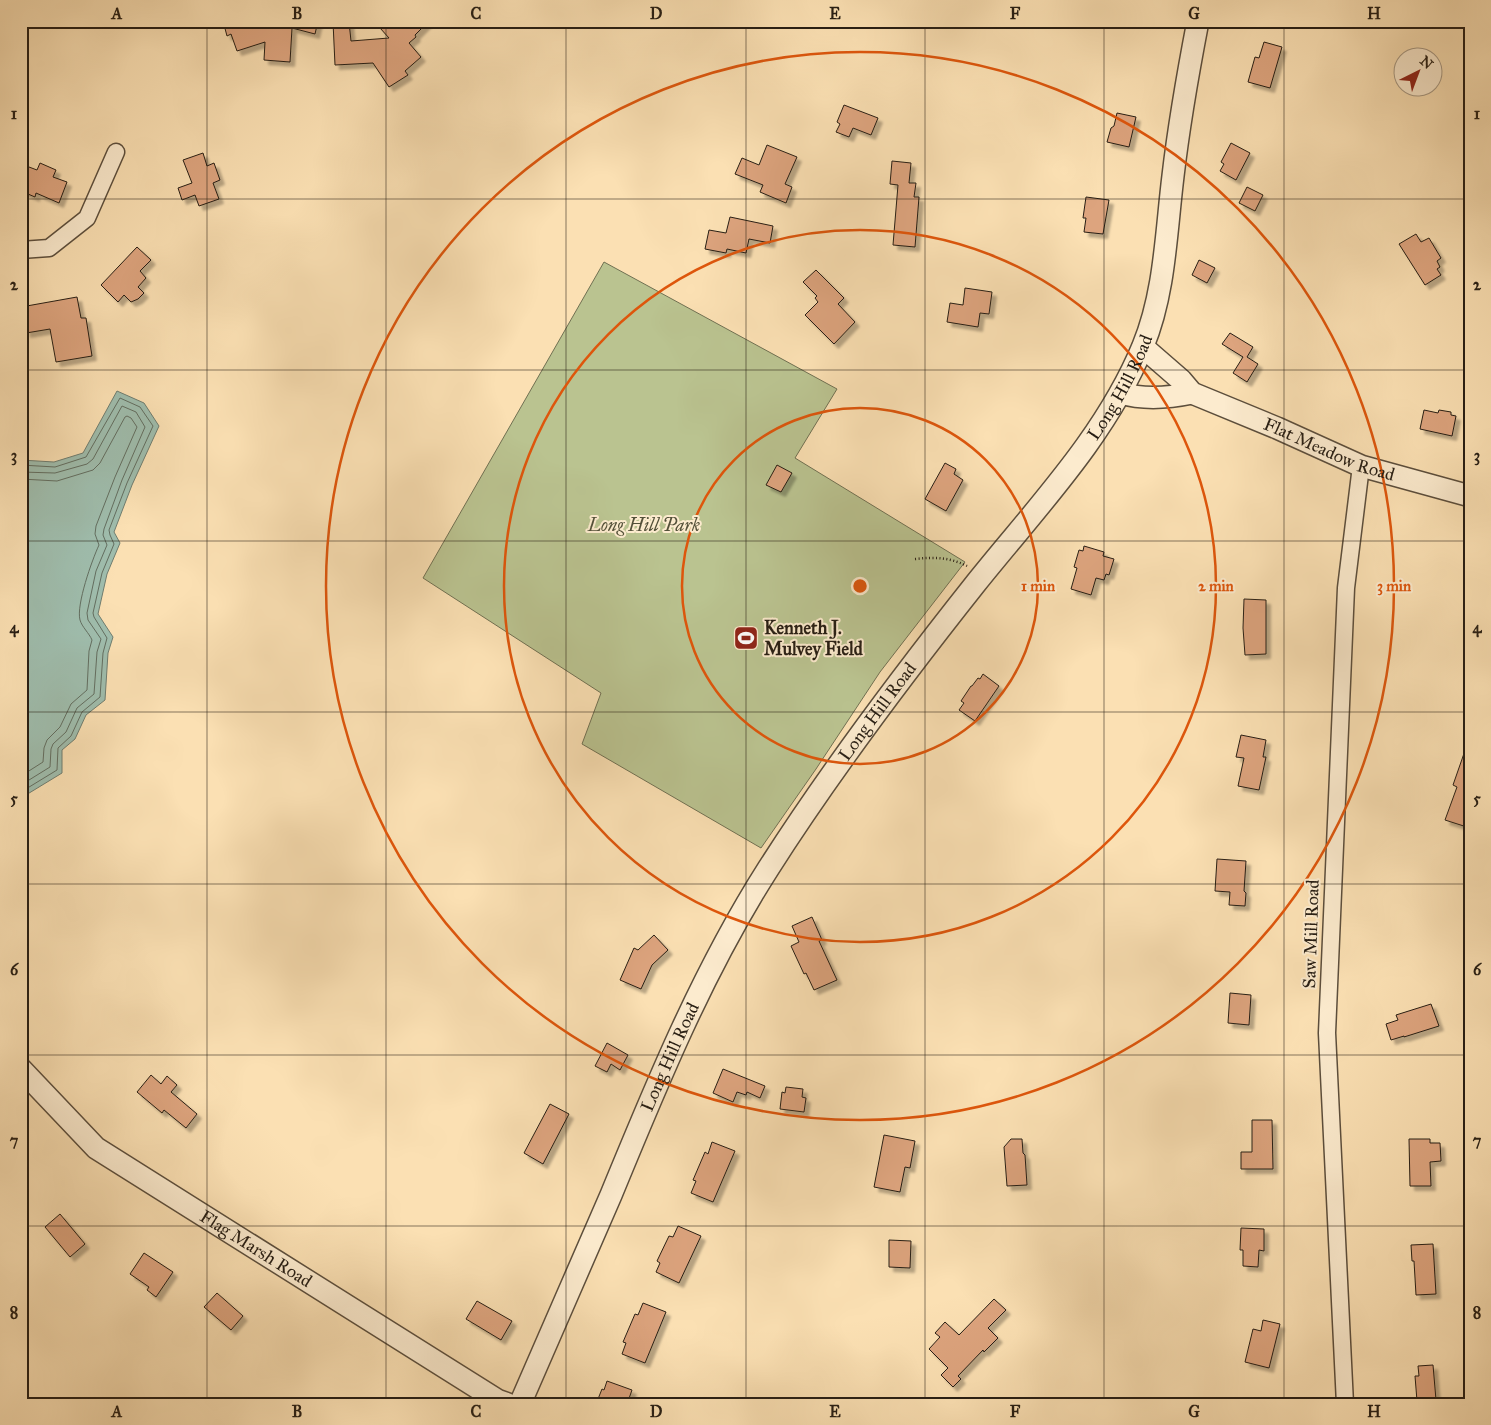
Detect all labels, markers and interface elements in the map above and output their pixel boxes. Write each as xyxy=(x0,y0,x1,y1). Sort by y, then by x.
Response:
text: A xyxy=(111,4,123,23)
text: B xyxy=(292,4,302,23)
text: C xyxy=(471,4,482,23)
text: D xyxy=(650,4,663,23)
text: E xyxy=(829,4,841,23)
text: F xyxy=(1010,4,1021,23)
text: G xyxy=(1188,4,1200,23)
text: H xyxy=(1367,4,1381,23)
north arrow xyxy=(1394,48,1444,98)
text: N xyxy=(1416,52,1437,73)
text: 1 xyxy=(11,104,18,123)
text: 1 xyxy=(1474,104,1481,123)
text: 2 xyxy=(10,275,19,294)
text: 2 xyxy=(1473,275,1482,294)
street label: Long Hill Road xyxy=(1082,331,1157,444)
street label: Flat Meadow Road xyxy=(1260,413,1397,486)
text: 3 xyxy=(11,446,17,466)
text: 3 xyxy=(1474,446,1480,466)
park label: Long Hill Park xyxy=(587,514,700,536)
centre of rings xyxy=(851,577,869,595)
text: 1 min xyxy=(1021,577,1056,595)
text: 2 min xyxy=(1198,577,1235,595)
text: 3 min xyxy=(1377,577,1412,596)
place label: Kenneth J. Mulvey Field xyxy=(764,617,864,661)
text: 4 xyxy=(10,618,20,638)
text: 4 xyxy=(1473,618,1483,638)
sports icon: Kenneth J. Mulvey Field xyxy=(733,625,759,651)
street label: Long Hill Road xyxy=(834,658,921,765)
text: 5 xyxy=(10,789,18,808)
text: 5 xyxy=(1473,789,1481,808)
street label: Saw Mill Road xyxy=(1298,879,1324,989)
text: 6 xyxy=(10,960,19,979)
text: 6 xyxy=(1473,960,1482,979)
street label: Long Hill Road xyxy=(636,999,704,1115)
text: 7 xyxy=(10,1131,19,1150)
text: 7 xyxy=(1473,1131,1482,1150)
street label: Flag Marsh Road xyxy=(196,1205,316,1292)
text: 8 xyxy=(10,1303,18,1322)
text: 8 xyxy=(1473,1303,1481,1322)
text: A xyxy=(111,1402,123,1421)
text: B xyxy=(292,1402,302,1421)
text: C xyxy=(471,1402,482,1421)
text: D xyxy=(650,1402,663,1421)
text: E xyxy=(829,1402,841,1421)
text: F xyxy=(1010,1402,1021,1421)
text: G xyxy=(1188,1402,1200,1421)
text: H xyxy=(1367,1402,1381,1421)

